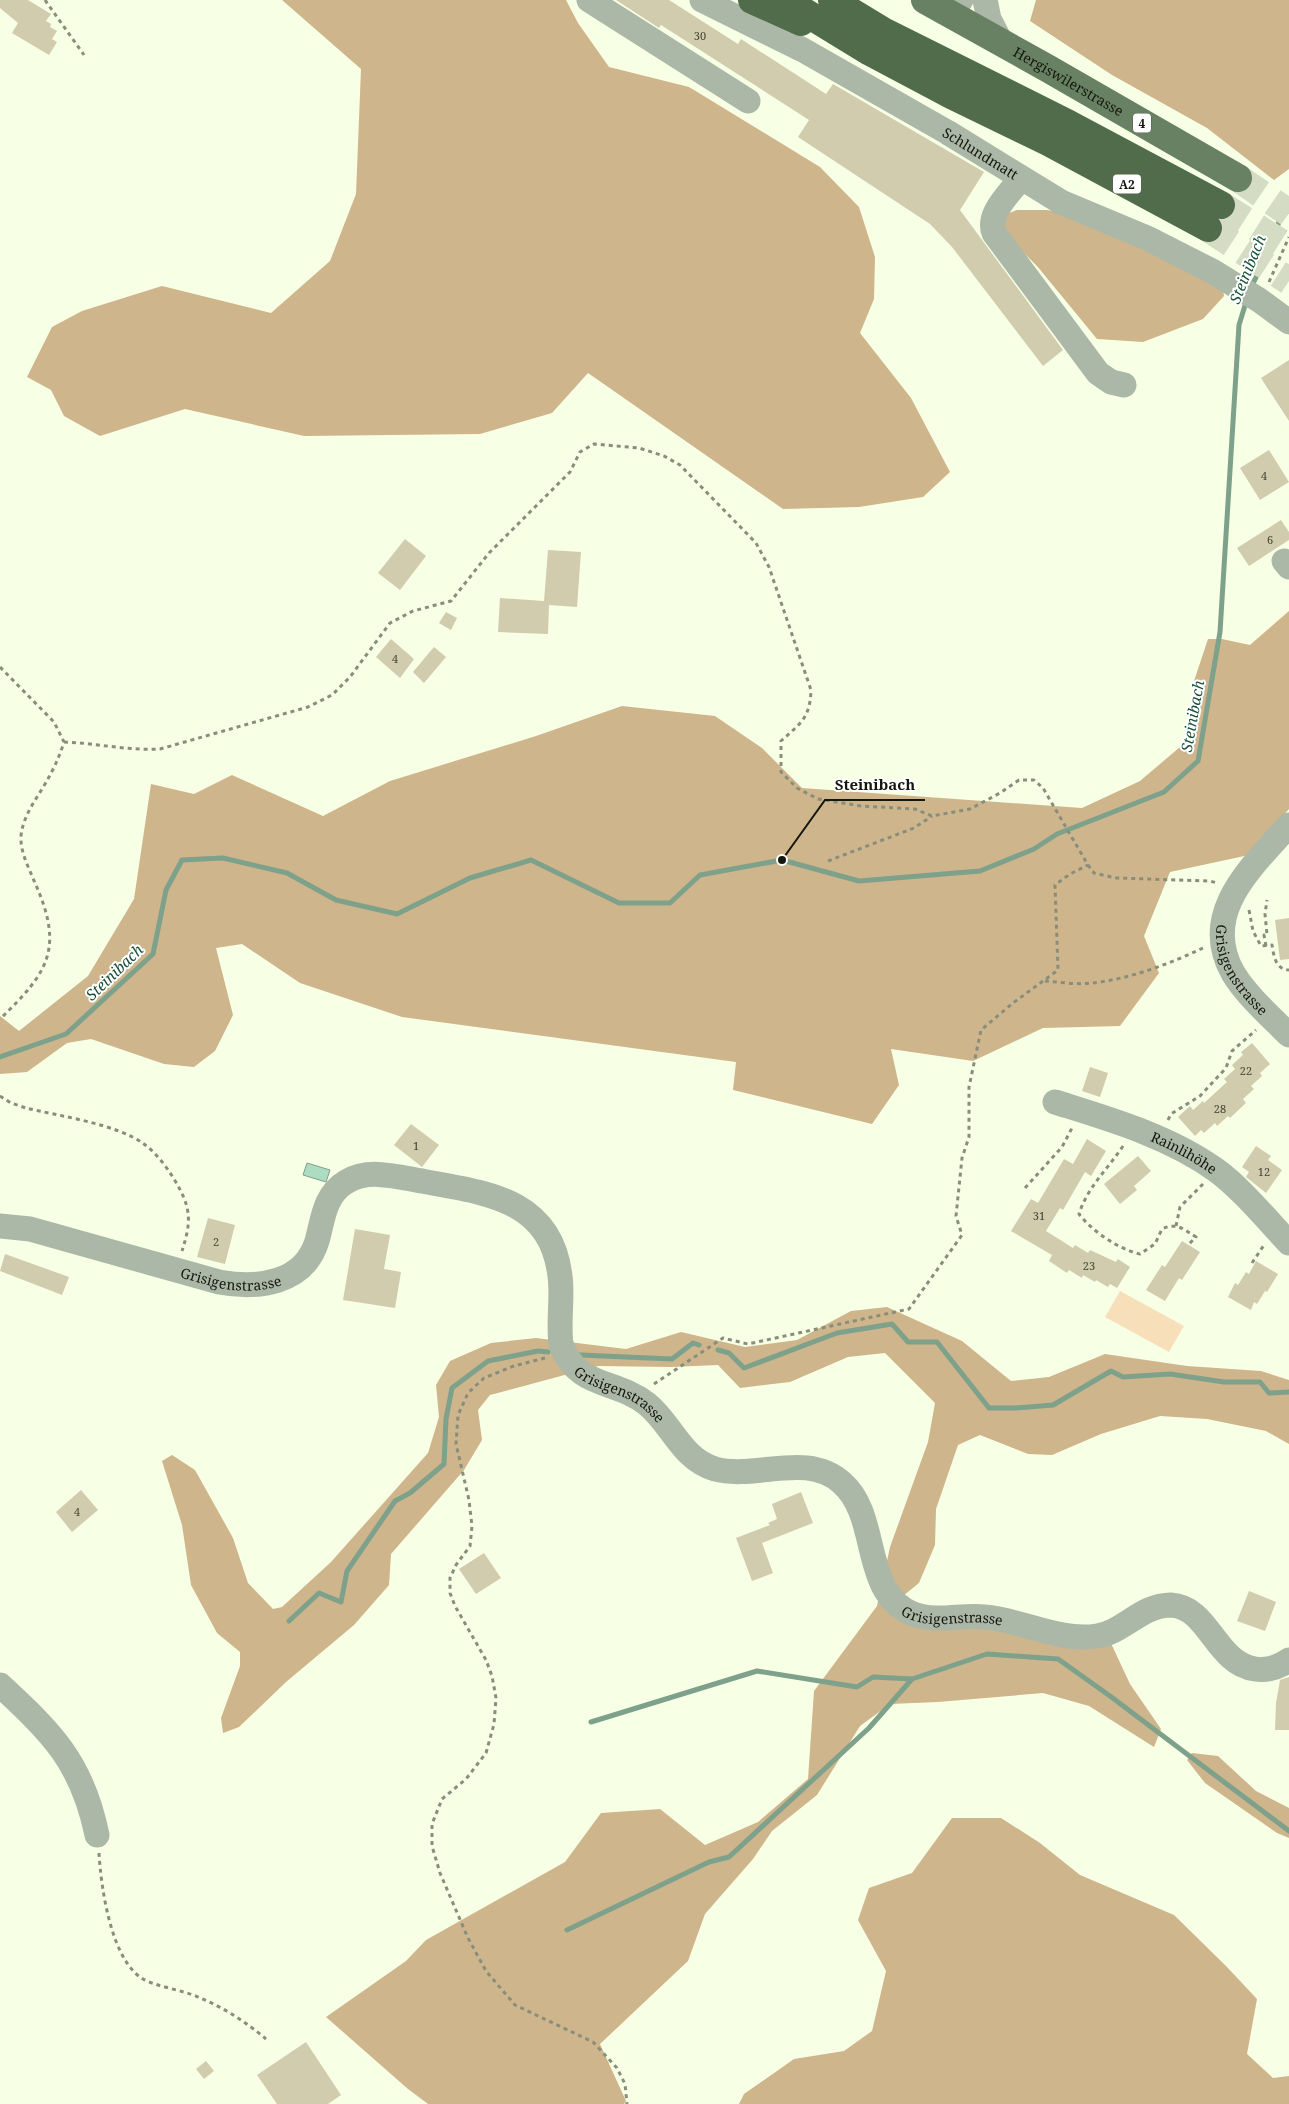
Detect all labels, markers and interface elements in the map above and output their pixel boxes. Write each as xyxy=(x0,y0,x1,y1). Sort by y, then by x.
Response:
house number: 30 xyxy=(694,28,706,43)
street label: Hergiswilerstrasse xyxy=(1010,42,1128,120)
road number: 4 xyxy=(1133,114,1151,132)
street label: Schlundmatt xyxy=(939,122,1022,183)
road number: A2 xyxy=(1113,174,1141,193)
water label: Steinibach xyxy=(1224,232,1270,306)
house number: 4 xyxy=(1261,468,1267,483)
house number: 6 xyxy=(1267,532,1273,547)
house number: 4 xyxy=(392,651,398,666)
water label: Steinibach xyxy=(1176,679,1208,753)
callout: Steinibach xyxy=(825,770,925,800)
text: Steinibach xyxy=(835,774,915,794)
street label: Grisigenstrasse xyxy=(1212,924,1272,1019)
water label: Steinibach xyxy=(81,940,147,1004)
house number: 22 xyxy=(1240,1063,1252,1078)
house number: 28 xyxy=(1214,1101,1226,1116)
street label: Rainlihöhe xyxy=(1148,1126,1221,1178)
house number: 1 xyxy=(413,1138,419,1153)
house number: 12 xyxy=(1258,1164,1270,1179)
house number: 31 xyxy=(1033,1208,1045,1223)
house number: 2 xyxy=(213,1234,219,1249)
house number: 23 xyxy=(1083,1258,1095,1273)
street label: Grisigenstrasse xyxy=(179,1262,284,1294)
street label: Grisigenstrasse xyxy=(571,1361,670,1426)
house number: 4 xyxy=(74,1504,80,1519)
street label: Grisigenstrasse xyxy=(898,1601,1004,1629)

